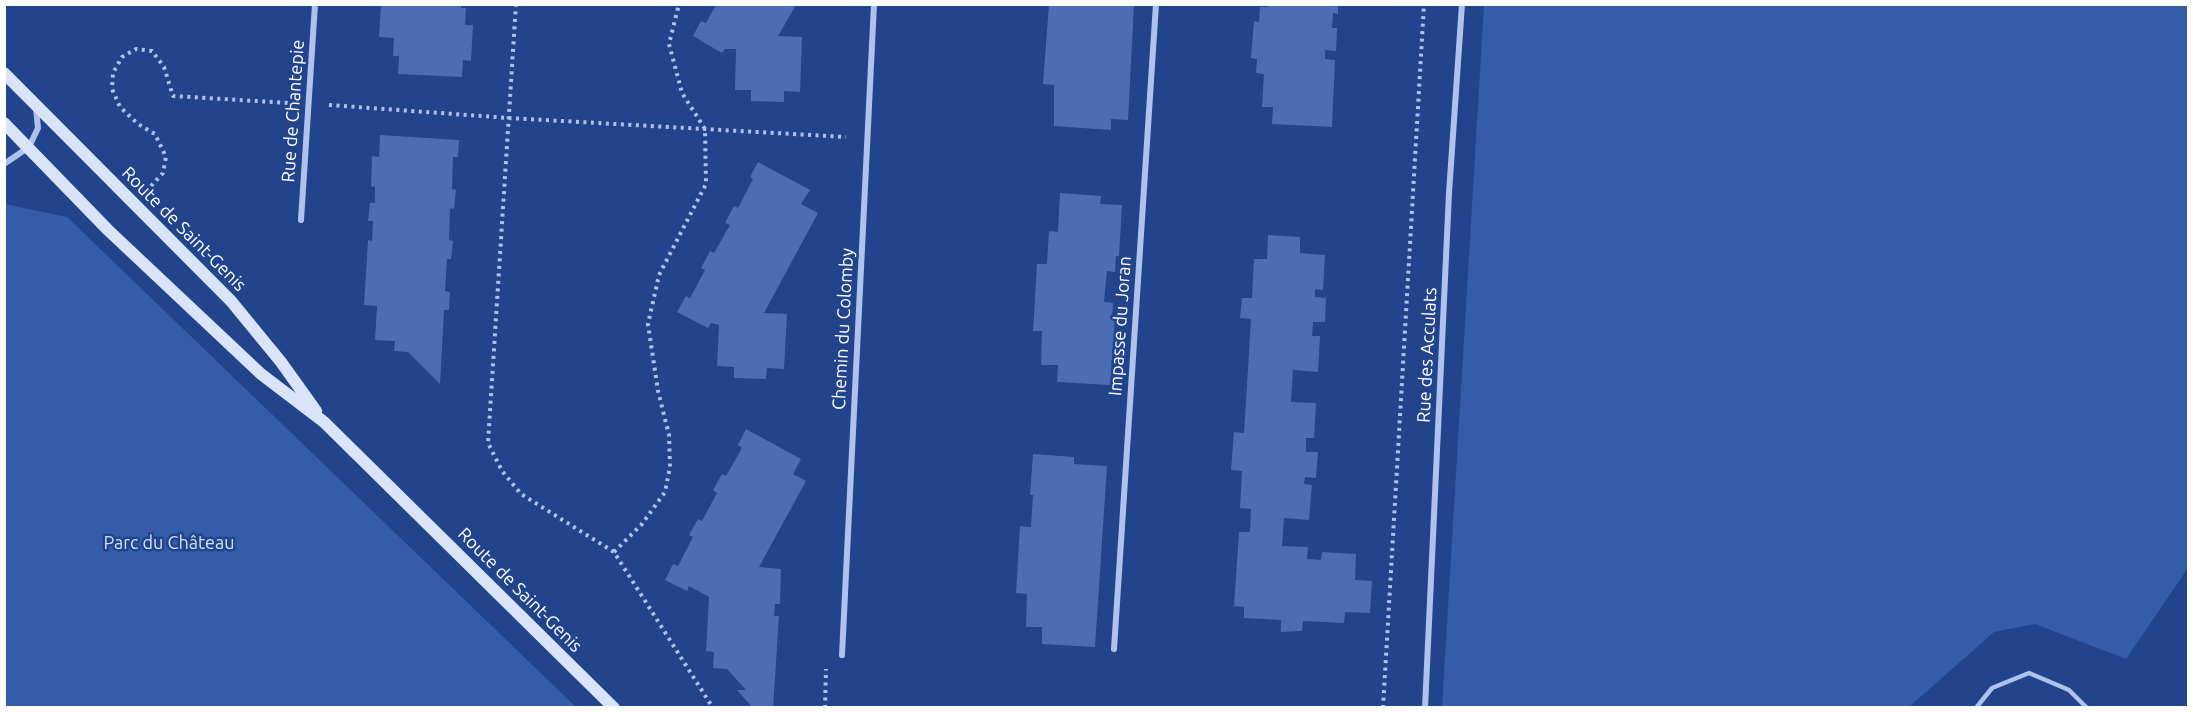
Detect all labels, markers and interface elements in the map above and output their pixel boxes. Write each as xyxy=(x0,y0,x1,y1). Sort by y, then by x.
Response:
street label: Rue de Chantepie xyxy=(277,39,309,183)
street label: Route de Saint-Genis xyxy=(117,162,251,296)
street label: Chemin du Colomby xyxy=(828,248,858,410)
street label: Impasse du Joran xyxy=(1104,255,1136,397)
street label: Rue des Acculats xyxy=(1413,287,1441,423)
street label: Route de Saint-Genis xyxy=(453,523,587,657)
park label: Parc du Château xyxy=(103,532,235,554)

